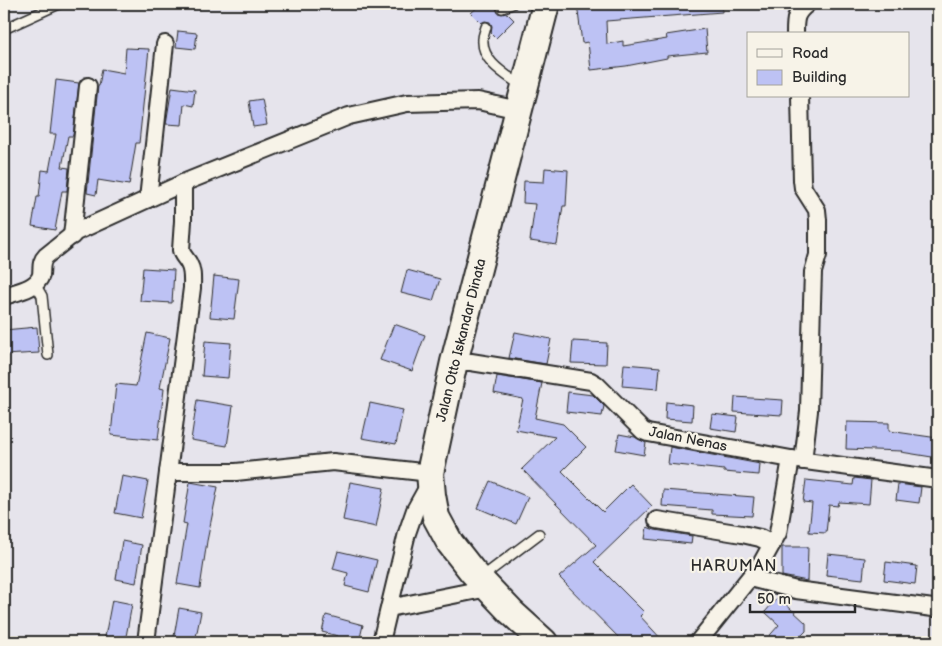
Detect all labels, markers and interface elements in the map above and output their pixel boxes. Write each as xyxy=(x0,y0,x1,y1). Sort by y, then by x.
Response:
legend xyxy=(747,32,910,98)
text: Road xyxy=(792,44,828,63)
text: Building xyxy=(792,68,847,87)
street label: Jalan Otto Iskandar Dinata xyxy=(432,256,490,423)
street label: Jalan Nenas xyxy=(648,423,729,455)
district label: HARUMAN xyxy=(690,557,778,576)
scale bar xyxy=(750,581,854,613)
text: 50 m xyxy=(757,590,791,609)

